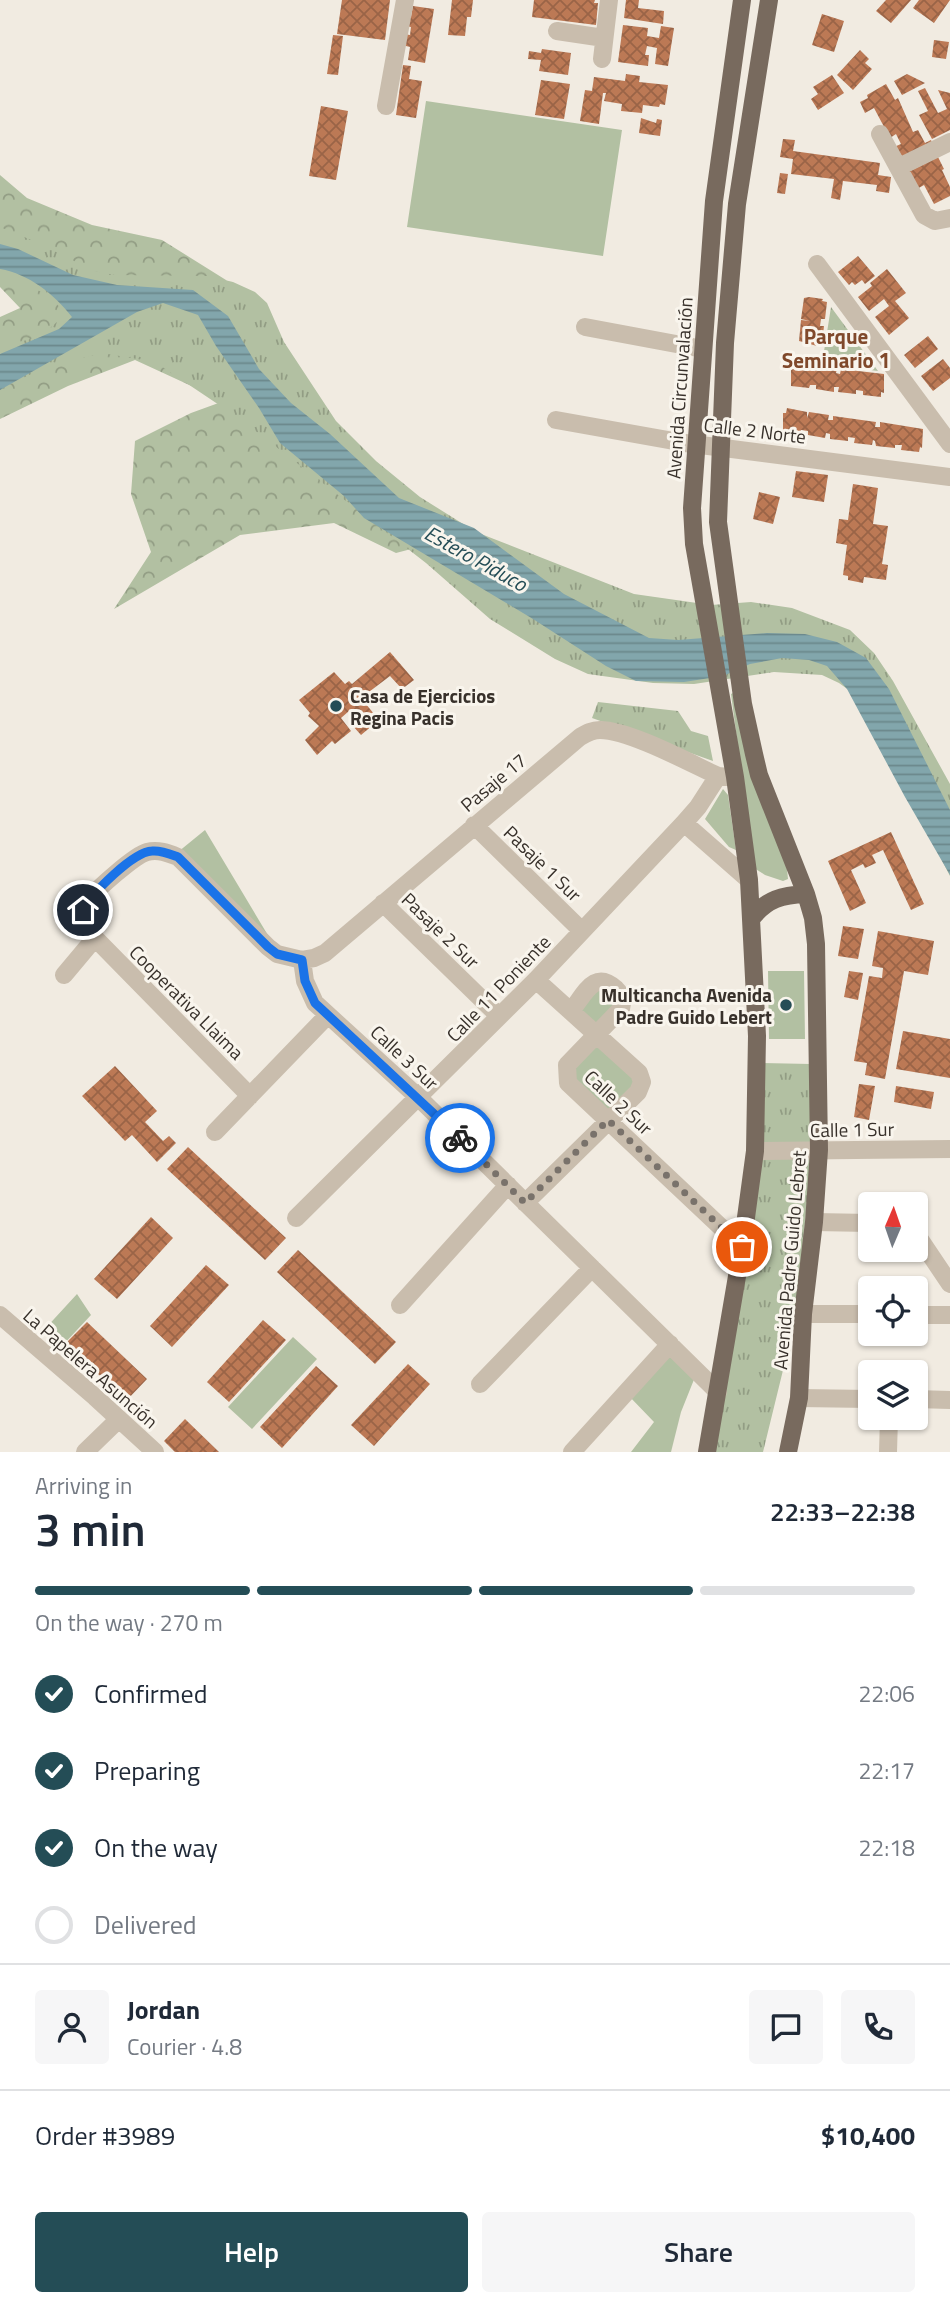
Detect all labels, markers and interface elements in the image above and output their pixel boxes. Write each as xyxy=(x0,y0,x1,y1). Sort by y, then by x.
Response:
street label: Avenida Circunvalación xyxy=(658,296,700,480)
district label: Parque Seminario 1 xyxy=(782,320,890,376)
street label: Calle 2 Norte xyxy=(702,409,808,451)
water label: Estero Piduco xyxy=(419,517,534,600)
place label: Casa de Ejercicios Regina Pacis xyxy=(350,681,495,732)
marker: Casa de Ejercicios Regina Pacis xyxy=(328,698,344,714)
street label: Pasaje 17 xyxy=(454,746,532,818)
street label: Pasaje 1 Sur xyxy=(497,818,589,908)
pin xyxy=(53,880,113,940)
street label: Pasaje 2 Sur xyxy=(395,885,487,975)
icon: home xyxy=(64,891,102,929)
street label: Calle 11 Poniente xyxy=(439,928,557,1048)
street label: Cooperativa Llaima xyxy=(123,938,251,1066)
place label: Multicancha Avenida Padre Guido Lebert xyxy=(601,980,772,1031)
marker: Multicancha Avenida Padre Guido Lebert xyxy=(778,997,794,1013)
street label: Calle 3 Sur xyxy=(364,1018,446,1097)
street label: Calle 2 Sur xyxy=(578,1063,660,1142)
courier xyxy=(425,1103,495,1173)
street label: Calle 1 Sur xyxy=(810,1114,895,1144)
icon: bike xyxy=(441,1119,479,1157)
street label: Avenida Padre Guido Lebret xyxy=(765,1149,813,1371)
north arrow xyxy=(858,1192,928,1262)
map controls xyxy=(858,1192,928,1430)
pin xyxy=(712,1217,772,1277)
icon: bag xyxy=(723,1228,761,1266)
button: locate xyxy=(858,1276,928,1346)
street label: La Papelera Asunción xyxy=(17,1301,165,1435)
button: layers xyxy=(858,1360,928,1430)
text: Arriving in xyxy=(35,1468,132,1503)
text: 22:33–22:38 xyxy=(770,1492,915,1531)
text: 3 min xyxy=(35,1494,146,1564)
text: On the way · 270 m xyxy=(35,1605,223,1640)
text: Confirmed xyxy=(94,1674,208,1713)
icon: check xyxy=(35,1675,73,1713)
text: 22:06 xyxy=(858,1676,915,1711)
text: Preparing xyxy=(94,1751,200,1790)
icon: check xyxy=(35,1752,73,1790)
text: 22:17 xyxy=(858,1753,915,1788)
text: On the way xyxy=(94,1828,218,1867)
icon: check xyxy=(35,1829,73,1867)
text: 22:18 xyxy=(858,1830,915,1865)
text: Delivered xyxy=(94,1905,197,1944)
button: person xyxy=(35,1990,109,2064)
text: Jordan xyxy=(127,1990,200,2029)
button: chat xyxy=(749,1990,823,2064)
button: phone xyxy=(841,1990,915,2064)
text: Courier · 4.8 xyxy=(127,2029,242,2064)
text: Order #3989 xyxy=(35,2116,175,2155)
text: $10,400 xyxy=(821,2116,915,2155)
button: Help xyxy=(35,2212,468,2292)
button: Share xyxy=(482,2212,915,2292)

